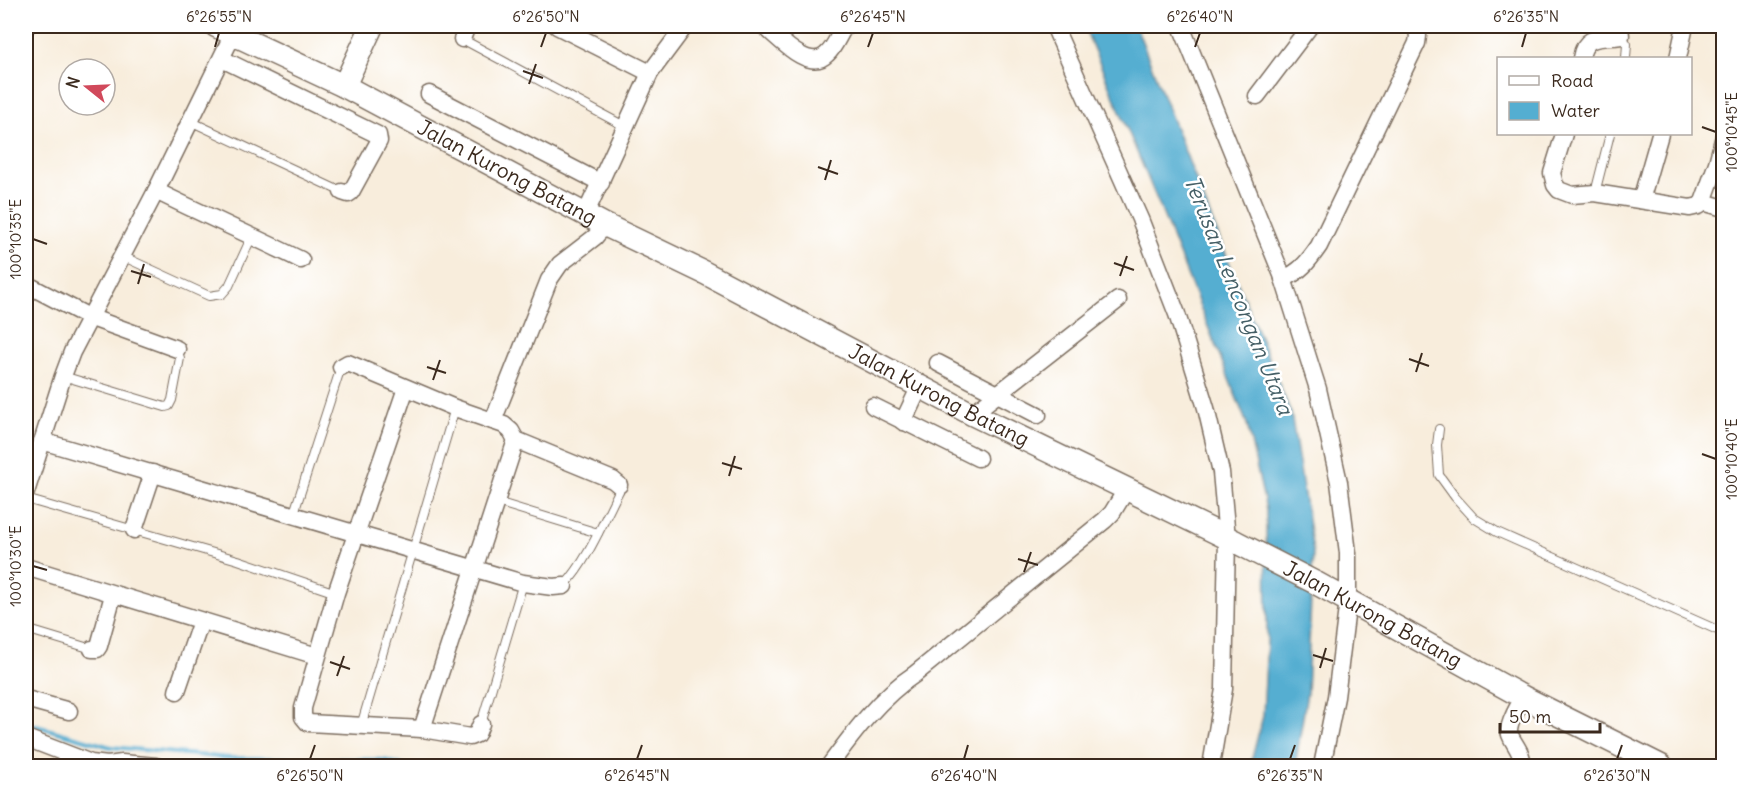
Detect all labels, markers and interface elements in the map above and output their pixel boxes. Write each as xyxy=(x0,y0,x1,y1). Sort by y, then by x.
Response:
text: 6°26'55"N xyxy=(186,7,252,26)
text: 6°26'50"N xyxy=(512,7,580,26)
text: 6°26'45"N xyxy=(840,7,906,26)
text: 6°26'40"N xyxy=(1166,7,1234,26)
text: 6°26'35"N xyxy=(1493,7,1559,26)
north arrow xyxy=(57,57,117,117)
legend xyxy=(1497,57,1692,135)
text: Road xyxy=(1551,69,1594,92)
text: N xyxy=(62,74,84,91)
text: 100°10'45"E xyxy=(1722,92,1741,172)
text: Water xyxy=(1551,99,1601,122)
street label: Jalan Kurong Batang xyxy=(413,114,602,231)
water label: Terusan Lencongan Utara xyxy=(1178,171,1300,420)
text: 100°10'35"E xyxy=(6,199,25,279)
street label: Jalan Kurong Batang xyxy=(844,337,1034,453)
text: 100°10'40"E xyxy=(1722,418,1741,500)
text: 100°10'30"E xyxy=(6,525,25,607)
street label: Jalan Kurong Batang xyxy=(1279,555,1467,674)
scale bar xyxy=(1500,696,1600,734)
text: 50 m xyxy=(1509,705,1551,728)
text: 6°26'50"N xyxy=(276,766,344,785)
text: 6°26'45"N xyxy=(604,766,670,785)
text: 6°26'40"N xyxy=(930,766,998,785)
text: 6°26'35"N xyxy=(1257,766,1323,785)
text: 6°26'30"N xyxy=(1583,766,1651,785)

